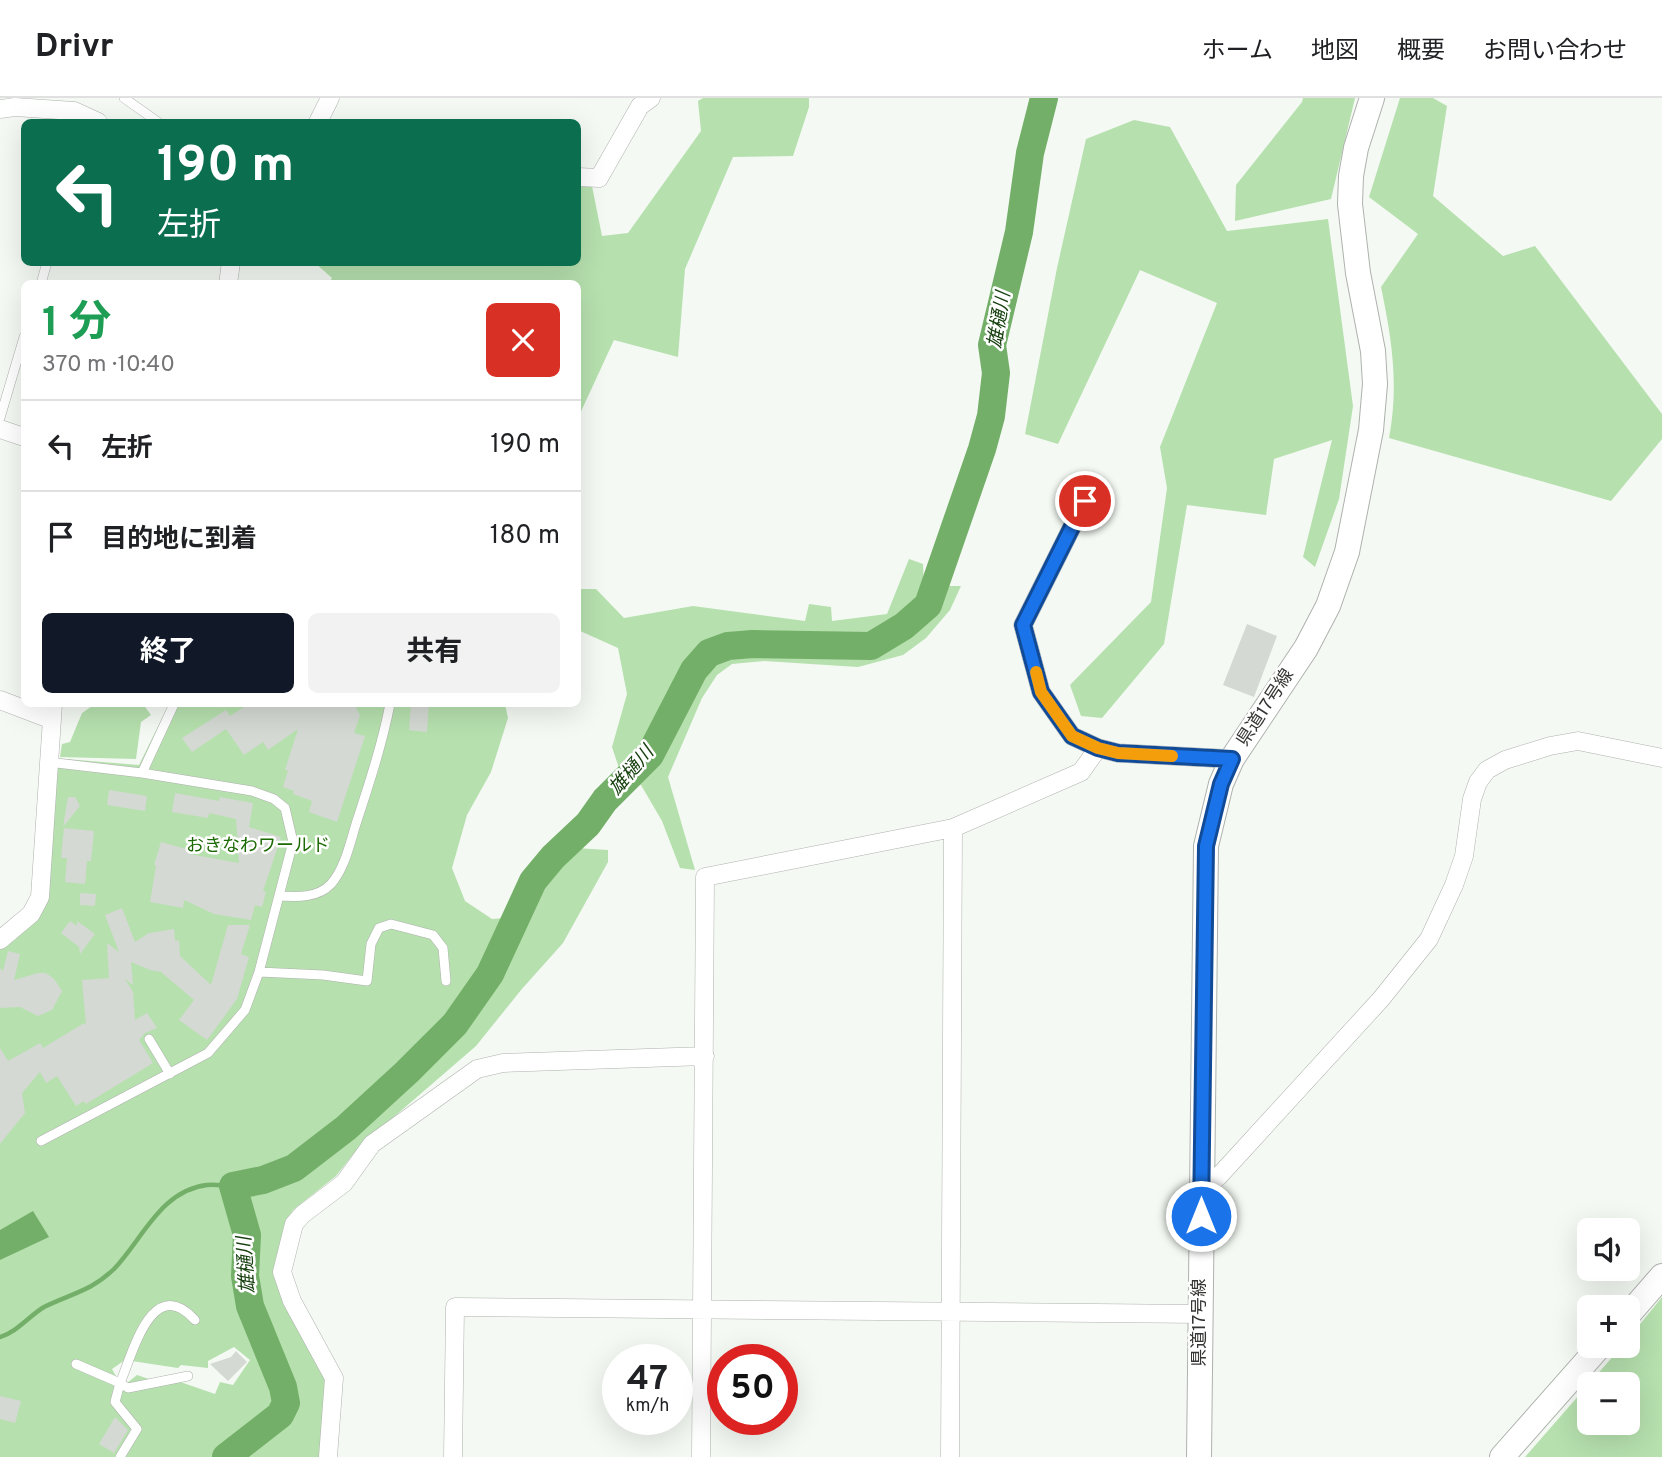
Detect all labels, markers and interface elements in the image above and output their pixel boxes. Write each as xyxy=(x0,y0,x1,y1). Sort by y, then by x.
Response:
text: Drivr xyxy=(35,27,114,69)
text: ホーム xyxy=(1202,37,1273,67)
text: 地図 xyxy=(1311,37,1359,67)
text: 概要 xyxy=(1397,37,1445,67)
text: お問い合わせ xyxy=(1483,37,1627,67)
text: 190 m xyxy=(157,137,294,199)
icon: left xyxy=(42,147,133,238)
text: 左折 xyxy=(157,207,221,247)
water label: 雄樋川 xyxy=(984,288,1017,350)
text: 1 分 xyxy=(42,298,111,351)
button: close xyxy=(486,303,560,377)
text: 370 m · 10:40 xyxy=(42,351,175,380)
icon: left xyxy=(42,427,80,465)
text: 190 m xyxy=(490,429,560,462)
text: 左折 xyxy=(101,433,153,466)
pin xyxy=(1055,471,1115,531)
icon: arrive xyxy=(1066,482,1104,520)
icon: arrive xyxy=(42,518,80,556)
text: 180 m xyxy=(490,520,560,553)
text: 目的地に到着 xyxy=(101,524,257,557)
button: 終了 xyxy=(42,613,294,693)
button: 共有 xyxy=(308,613,560,693)
street label: 県道17号線 xyxy=(1232,665,1300,751)
water label: 雄樋川 xyxy=(604,740,661,801)
park label: おきなわワールド xyxy=(186,835,330,858)
position arrow xyxy=(1164,1179,1238,1253)
map controls xyxy=(1577,1218,1640,1435)
button: sound xyxy=(1577,1218,1640,1281)
water label: 雄樋川 xyxy=(233,1234,261,1294)
street label: 県道17号線 xyxy=(1189,1279,1212,1367)
button: + xyxy=(1577,1295,1640,1358)
speed limit sign: 50 xyxy=(707,1344,798,1435)
text: 47 xyxy=(627,1358,668,1402)
button: − xyxy=(1577,1372,1640,1435)
text: km/h xyxy=(626,1395,669,1418)

